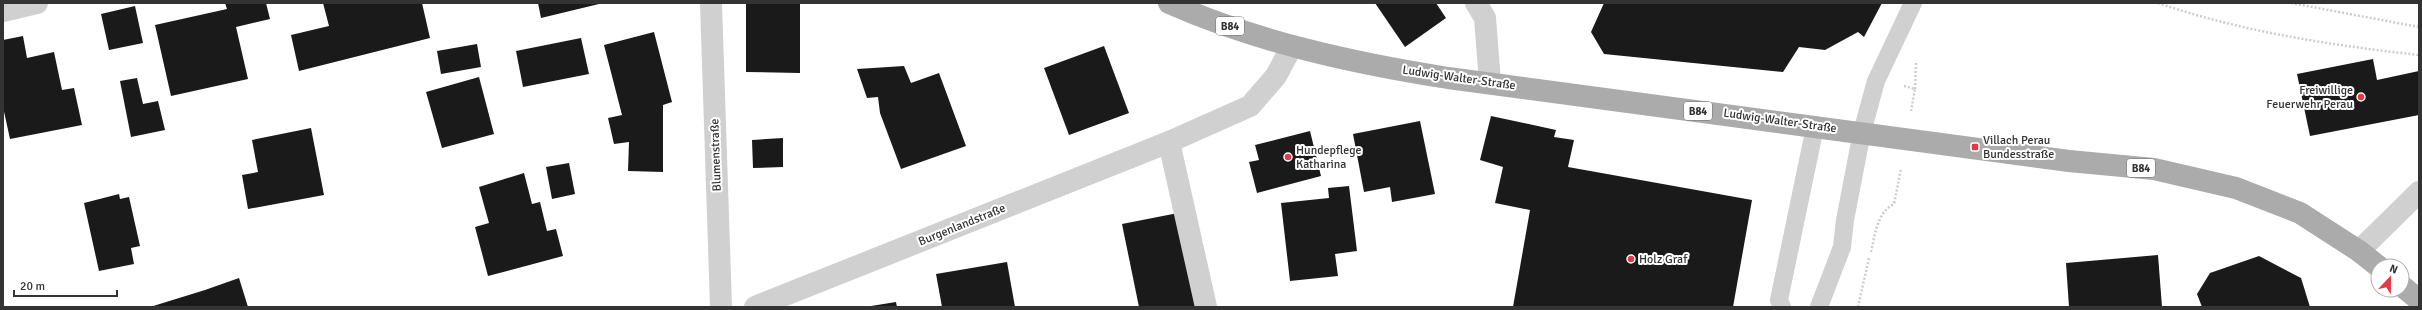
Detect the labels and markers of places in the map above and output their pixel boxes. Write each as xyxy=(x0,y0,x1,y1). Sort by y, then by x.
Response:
place label: Freiwillige Feuerwehr Perau xyxy=(2266,83,2353,112)
marker: Freiwillige Feuerwehr Perau xyxy=(2356,92,2366,102)
place label: Villach Perau Bundesstraße xyxy=(1983,133,2054,162)
marker: Villach Perau Bundesstraße xyxy=(1970,142,1980,152)
place label: Hundepflege Katharina xyxy=(1296,143,1362,172)
marker: Hundepflege Katharina xyxy=(1283,152,1293,162)
place label: Holz Graf xyxy=(1639,252,1688,267)
marker: Holz Graf xyxy=(1626,254,1636,264)

